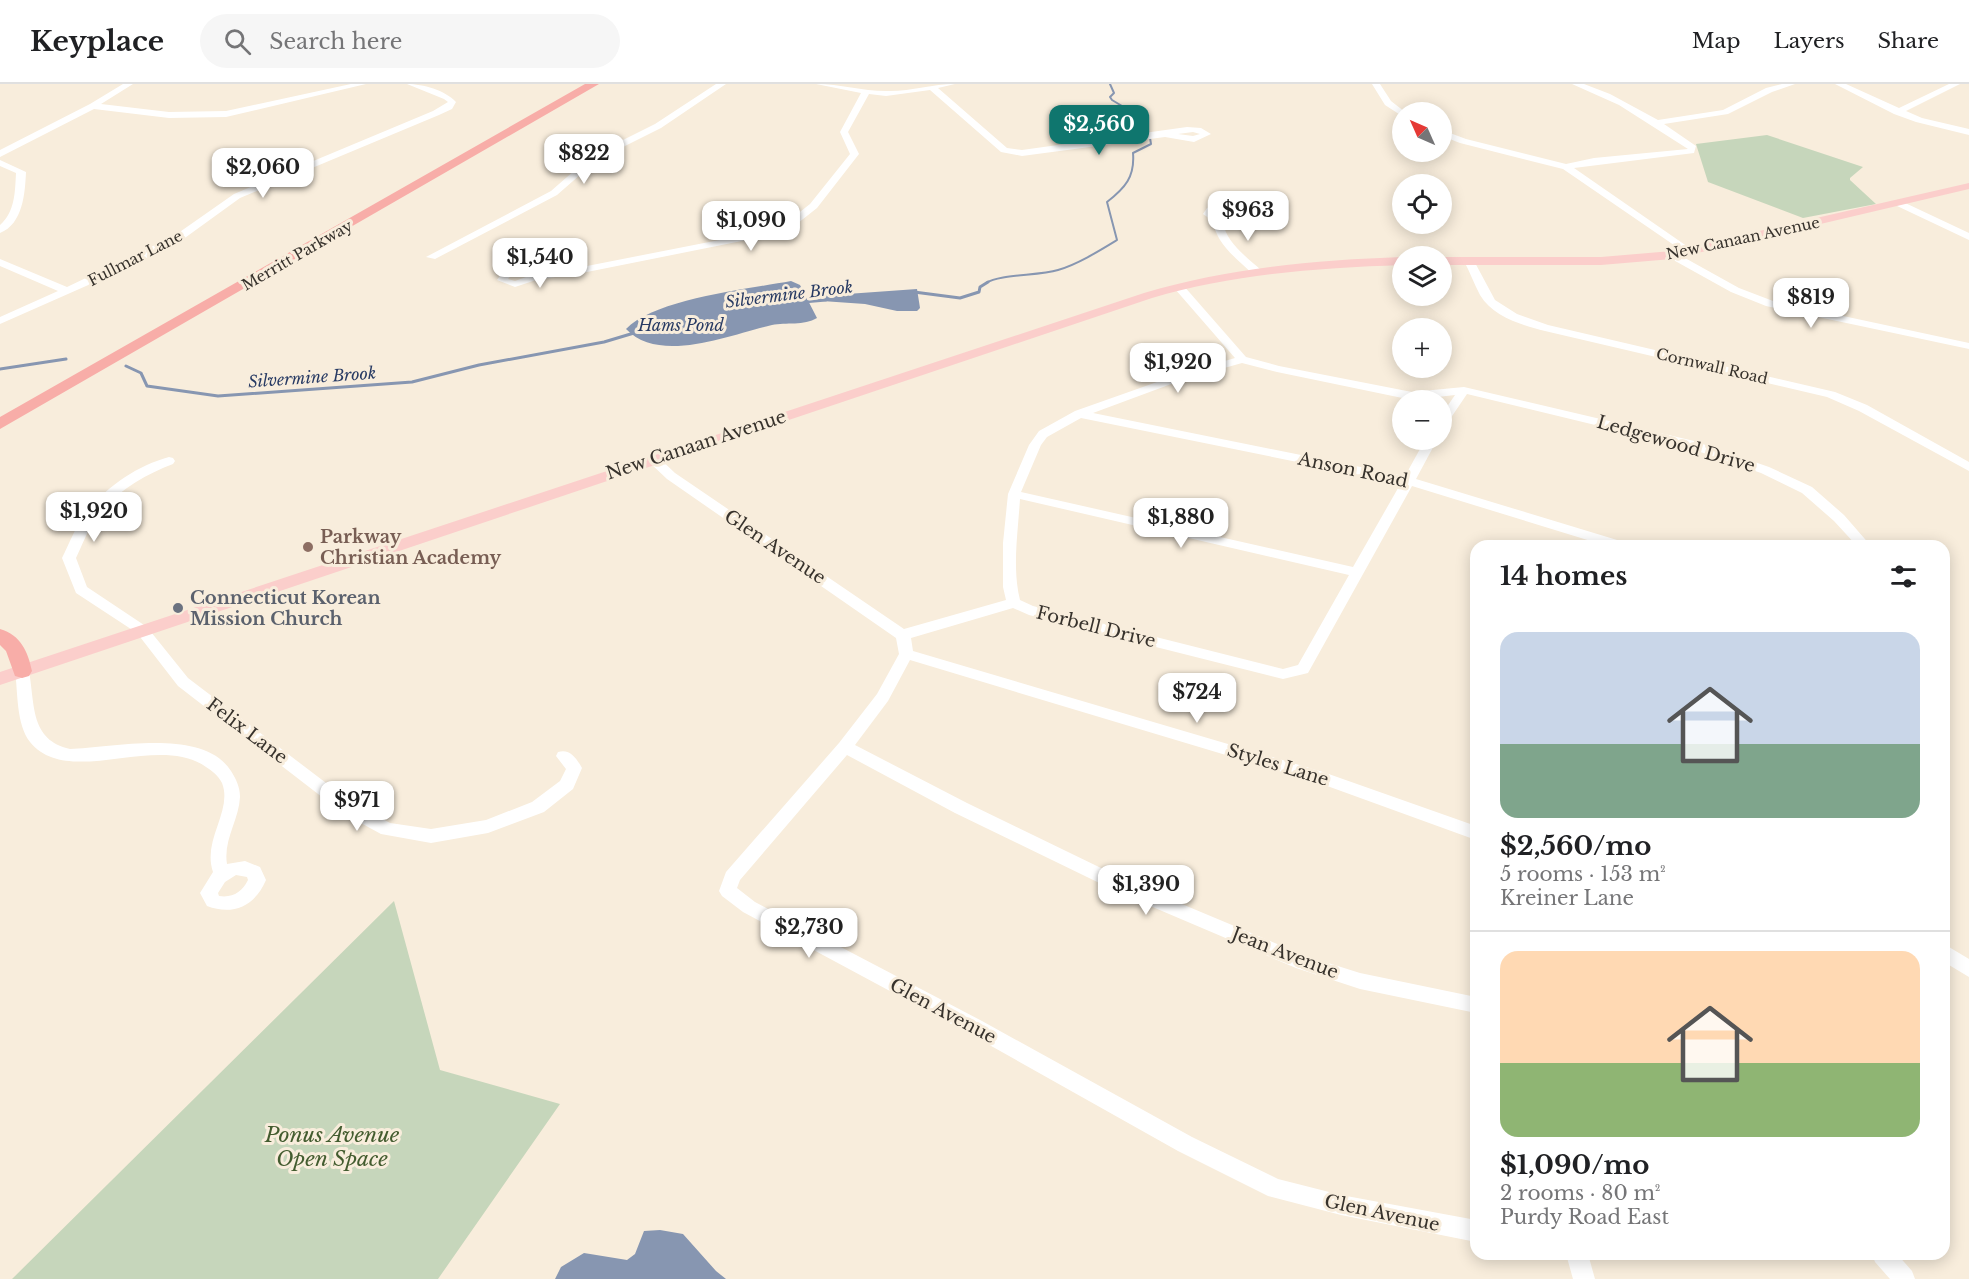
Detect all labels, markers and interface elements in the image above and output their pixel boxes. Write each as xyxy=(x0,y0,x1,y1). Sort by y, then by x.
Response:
search box xyxy=(200,14,620,68)
text: Keyplace xyxy=(30,24,164,59)
icon: search xyxy=(221,25,254,58)
text: Search here xyxy=(269,28,402,55)
text: Map xyxy=(1692,28,1741,54)
text: Layers xyxy=(1774,28,1845,54)
text: Share xyxy=(1878,28,1939,54)
north arrow xyxy=(1392,102,1452,162)
map controls xyxy=(1392,102,1452,450)
pin: $2,560 xyxy=(1050,105,1148,156)
text: $2,560 xyxy=(1063,112,1135,136)
pin: $822 xyxy=(548,134,620,185)
text: $822 xyxy=(558,141,610,165)
pin: $2,060 xyxy=(214,148,312,199)
text: $2,060 xyxy=(226,155,300,179)
button: locate xyxy=(1392,174,1452,234)
pin: $963 xyxy=(1212,191,1284,242)
text: $963 xyxy=(1222,198,1274,222)
pin: $1,090 xyxy=(702,201,800,252)
text: $1,090 xyxy=(716,208,786,232)
street label: New Canaan Avenue xyxy=(1664,212,1822,264)
street label: Merritt Parkway xyxy=(238,215,356,294)
street label: Fullmar Lane xyxy=(85,226,185,290)
pin: $1,540 xyxy=(491,238,589,289)
text: $1,540 xyxy=(506,245,574,269)
button: layers xyxy=(1392,246,1452,306)
water label: Silvermine Brook xyxy=(724,276,854,312)
pin: $819 xyxy=(1775,278,1847,329)
text: $819 xyxy=(1787,285,1835,309)
water label: Hams Pond xyxy=(637,315,724,335)
button: + xyxy=(1392,318,1452,378)
pin: $1,920 xyxy=(1129,343,1227,394)
street label: Cornwall Road xyxy=(1654,344,1770,388)
text: $1,920 xyxy=(1144,350,1212,374)
water label: Silvermine Brook xyxy=(247,363,377,391)
button: − xyxy=(1392,390,1452,450)
street label: New Canaan Avenue xyxy=(603,406,789,484)
street label: Ledgewood Drive xyxy=(1594,411,1758,477)
street label: Anson Road xyxy=(1295,447,1410,492)
pin: $1,920 xyxy=(45,492,143,543)
pin: $1,880 xyxy=(1132,498,1230,549)
text: $1,920 xyxy=(60,499,128,523)
street label: Glen Avenue xyxy=(720,505,830,589)
text: $1,880 xyxy=(1147,505,1215,529)
place label: Parkway Christian Academy xyxy=(320,526,502,569)
marker: Parkway Christian Academy xyxy=(301,540,315,554)
text: 14 homes xyxy=(1500,560,1627,592)
icon: filters xyxy=(1887,560,1920,593)
place label: Connecticut Korean Mission Church xyxy=(190,587,380,630)
marker: Connecticut Korean Mission Church xyxy=(171,601,185,615)
street label: Forbell Drive xyxy=(1034,602,1158,652)
icon: home xyxy=(1656,671,1764,779)
pin: $724 xyxy=(1161,673,1233,724)
text: $724 xyxy=(1172,680,1222,704)
street label: Felix Lane xyxy=(202,694,292,768)
street label: Styles Lane xyxy=(1225,739,1331,791)
pin: $971 xyxy=(321,781,393,832)
text: $971 xyxy=(334,788,380,812)
text: $2,560/mo xyxy=(1500,830,1651,862)
text: 5 rooms · 153 m² xyxy=(1500,862,1666,886)
pin: $1,390 xyxy=(1097,865,1195,916)
text: $1,390 xyxy=(1112,872,1180,896)
text: Kreiner Lane xyxy=(1500,886,1634,910)
pin: $2,730 xyxy=(760,908,858,959)
text: $2,730 xyxy=(774,915,844,939)
street label: Jean Avenue xyxy=(1227,922,1341,983)
street label: Glen Avenue xyxy=(886,974,1000,1048)
icon: home xyxy=(1656,990,1764,1098)
park label: Ponus Avenue Open Space xyxy=(264,1122,400,1172)
text: $1,090/mo xyxy=(1500,1149,1649,1181)
text: 2 rooms · 80 m² xyxy=(1500,1181,1661,1205)
street label: Glen Avenue xyxy=(1322,1190,1442,1236)
text: Purdy Road East xyxy=(1500,1205,1669,1229)

